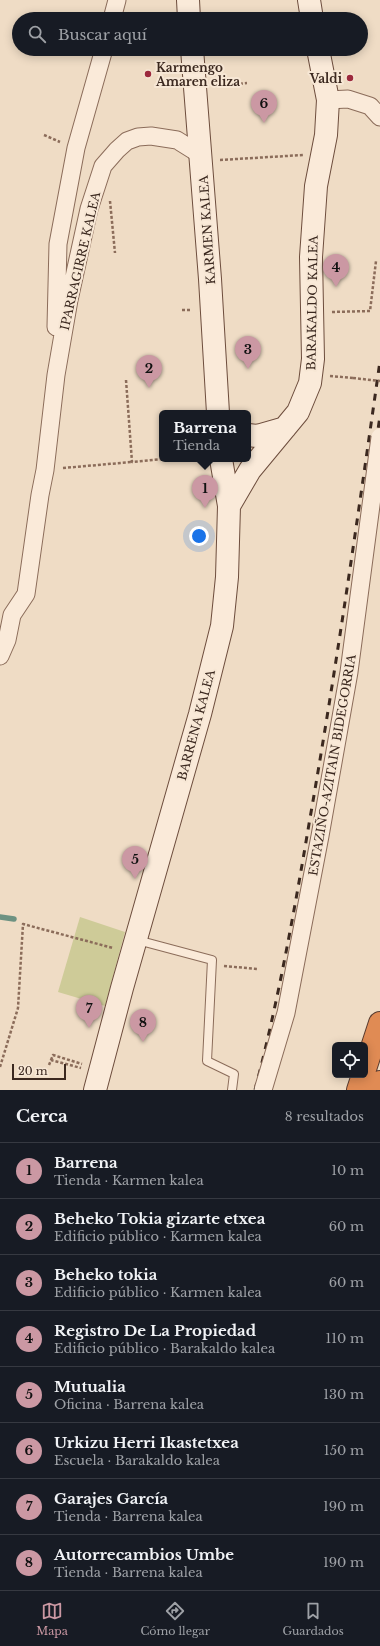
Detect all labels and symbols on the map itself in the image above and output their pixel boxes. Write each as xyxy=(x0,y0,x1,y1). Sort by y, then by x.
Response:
place label: Karmengo Amaren eliza xyxy=(155,60,240,89)
marker: Karmengo Amaren eliza xyxy=(143,69,153,79)
place label: Valdi xyxy=(309,71,343,86)
marker: Valdi xyxy=(345,73,355,83)
pin: 6 xyxy=(251,90,277,123)
street label: KARMEN KALEA xyxy=(196,174,218,285)
street label: IPARRAGIRRE KALEA xyxy=(57,190,103,332)
street label: BARAKALDO KALEA xyxy=(303,235,321,371)
pin: 4 xyxy=(323,254,349,287)
pin: 3 xyxy=(235,336,261,369)
pin: 2 xyxy=(136,355,162,388)
pin: 1 xyxy=(192,475,218,508)
your location xyxy=(189,526,209,546)
street label: ESTAZIÑO-AZITAIN BIDEGORRIA xyxy=(304,652,359,877)
street label: BARRENA KALEA xyxy=(174,667,218,782)
pin: 5 xyxy=(122,846,148,879)
pin: 7 xyxy=(76,995,102,1028)
pin: 8 xyxy=(130,1009,156,1042)
scale bar xyxy=(12,1062,66,1081)

